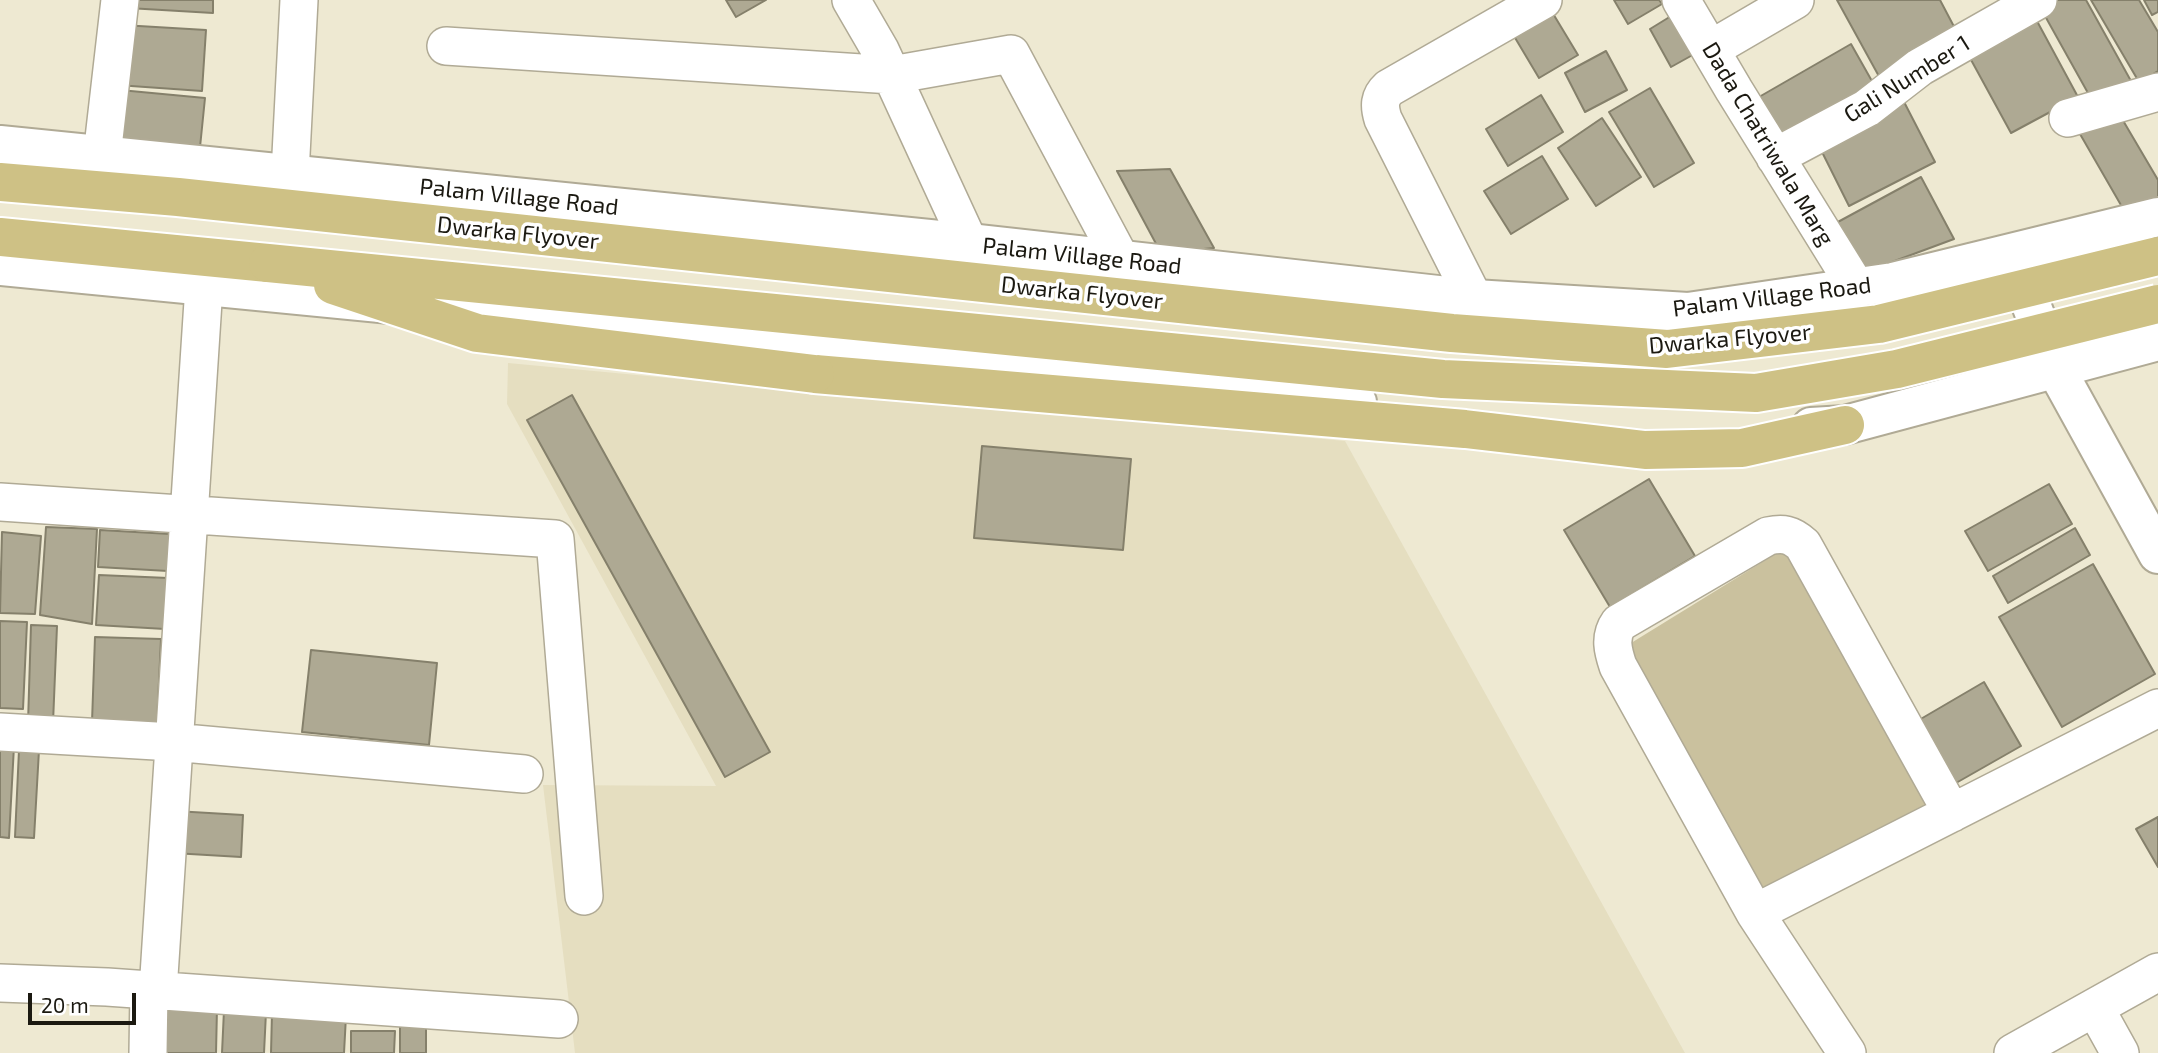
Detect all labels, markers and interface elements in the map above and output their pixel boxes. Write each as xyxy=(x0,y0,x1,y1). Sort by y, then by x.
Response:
street label: Gali Number 1 xyxy=(1839,29,1975,129)
street label: Dada Chatriwala Marg xyxy=(1696,37,1840,251)
street label: Palam Village Road xyxy=(418,173,620,221)
street label: Dwarka Flyover xyxy=(436,211,600,255)
street label: Palam Village Road xyxy=(981,232,1183,280)
street label: Dwarka Flyover xyxy=(1000,271,1164,315)
street label: Palam Village Road xyxy=(1671,271,1873,323)
street label: Dwarka Flyover xyxy=(1648,318,1812,360)
scale bar xyxy=(32,979,140,1023)
text: 20 m xyxy=(41,992,89,1017)

